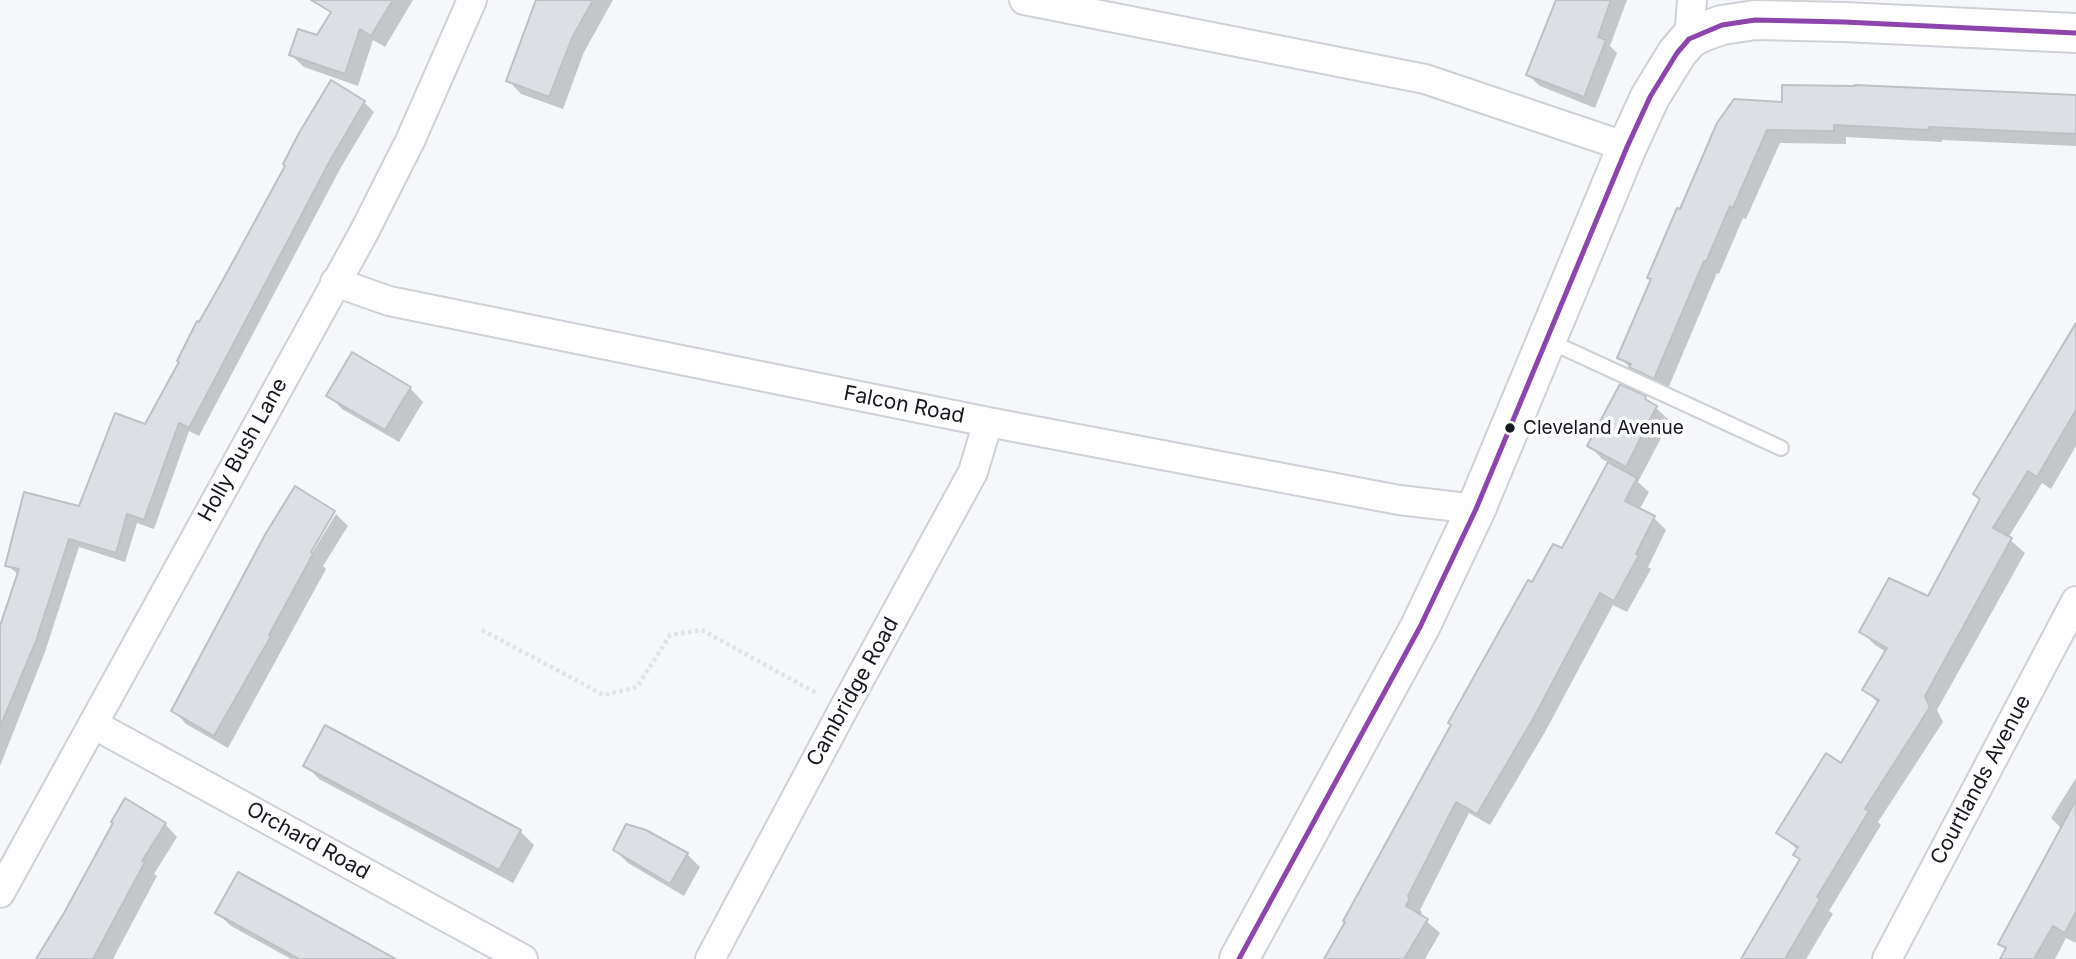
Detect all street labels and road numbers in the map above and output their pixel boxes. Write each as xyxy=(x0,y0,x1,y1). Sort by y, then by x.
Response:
street label: Holly Bush Lane xyxy=(193,374,293,526)
street label: Falcon Road xyxy=(842,381,966,429)
street label: Cambridge Road xyxy=(802,613,904,771)
street label: Courtlands Avenue xyxy=(1926,691,2036,869)
street label: Orchard Road xyxy=(242,797,374,885)

